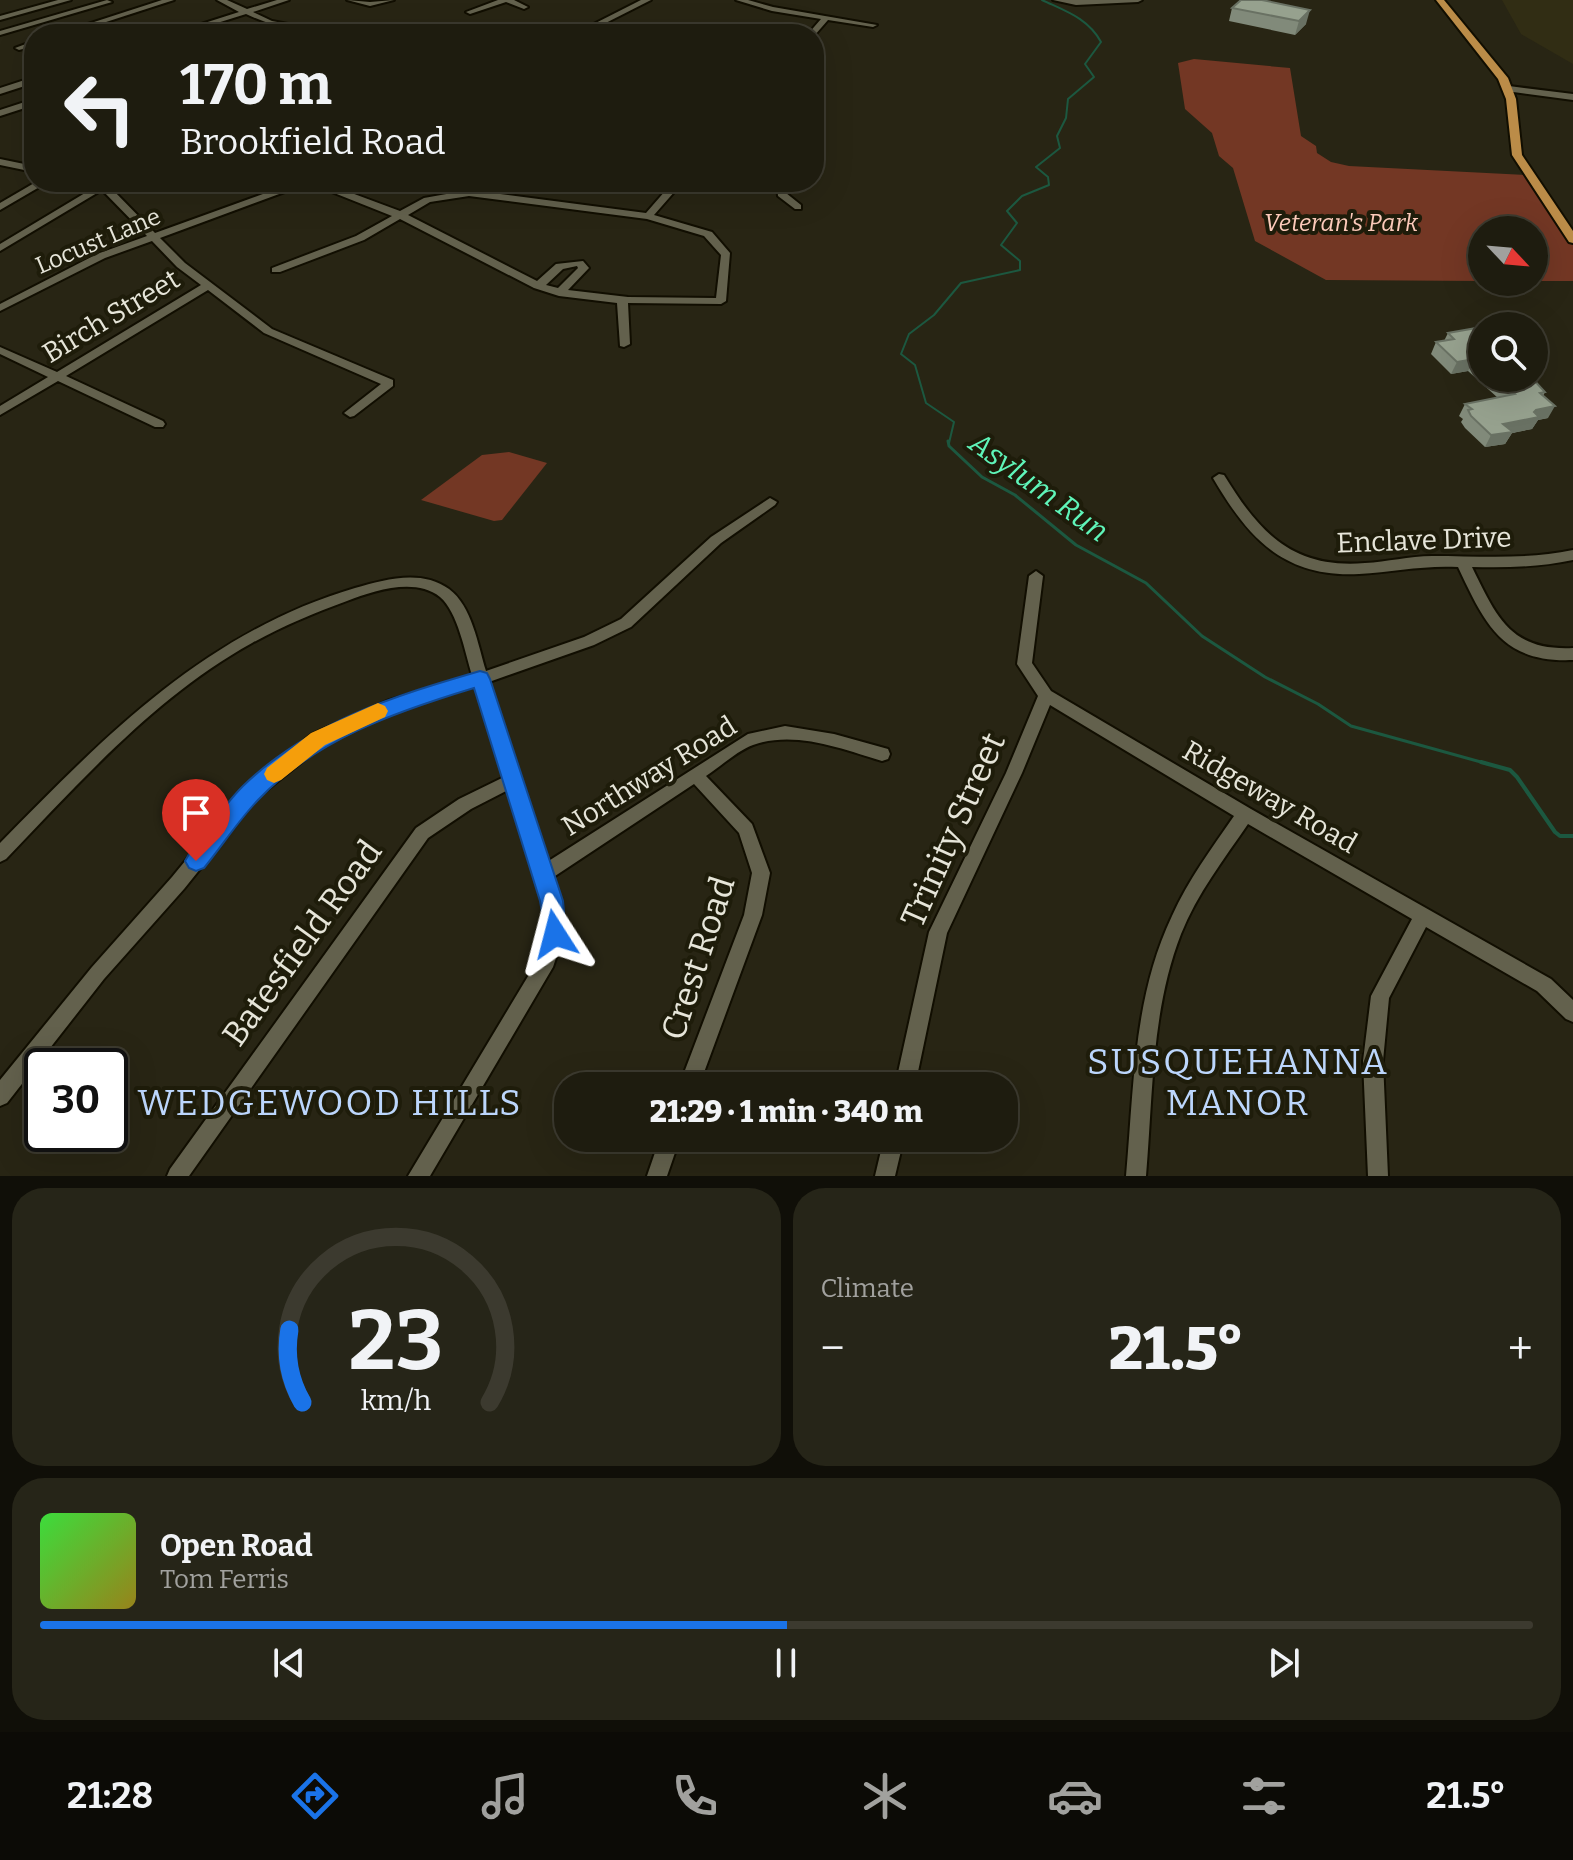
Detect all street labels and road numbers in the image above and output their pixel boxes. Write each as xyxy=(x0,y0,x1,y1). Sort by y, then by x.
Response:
street label: Locust Lane xyxy=(31,202,165,280)
street label: Birch Street xyxy=(37,262,185,370)
street label: Enclave Drive xyxy=(1336,520,1512,560)
street label: Northway Road xyxy=(556,709,742,843)
street label: Trinity Street xyxy=(892,727,1014,933)
street label: Ridgeway Road xyxy=(1177,734,1363,860)
street label: Batesfield Road xyxy=(214,832,390,1054)
street label: Crest Road xyxy=(652,871,744,1045)

